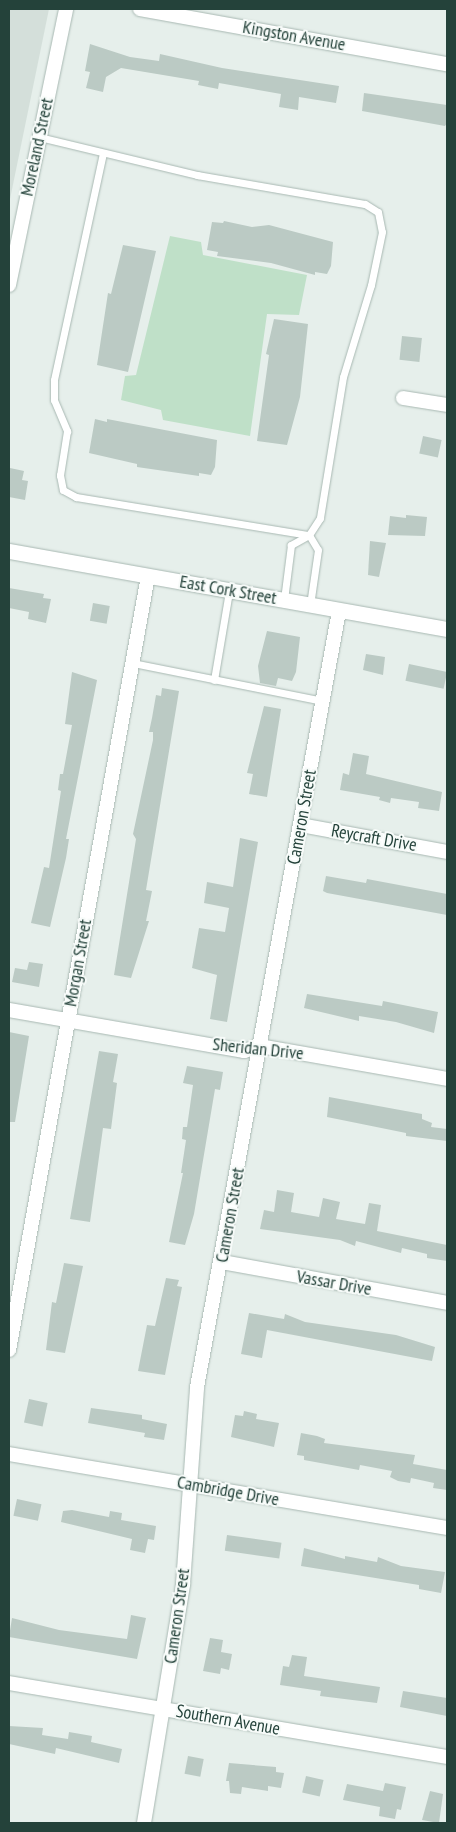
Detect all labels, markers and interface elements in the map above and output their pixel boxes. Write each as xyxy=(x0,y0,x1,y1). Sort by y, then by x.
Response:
street label: Kingston Avenue xyxy=(241,16,347,56)
street label: Moreland Street xyxy=(16,96,58,198)
street label: East Cork Street xyxy=(178,571,278,609)
street label: Cameron Street xyxy=(283,768,321,866)
street label: Reycraft Drive xyxy=(330,820,418,856)
street label: Morgan Street xyxy=(60,918,96,1008)
street label: Sheridan Drive xyxy=(211,1033,305,1065)
street label: Cameron Street xyxy=(211,1166,249,1264)
street label: Vassar Drive xyxy=(295,1266,373,1300)
street label: Cambridge Drive xyxy=(175,1471,281,1511)
street label: Cameron Street xyxy=(160,1567,194,1665)
street label: Southern Avenue xyxy=(174,1700,282,1740)

